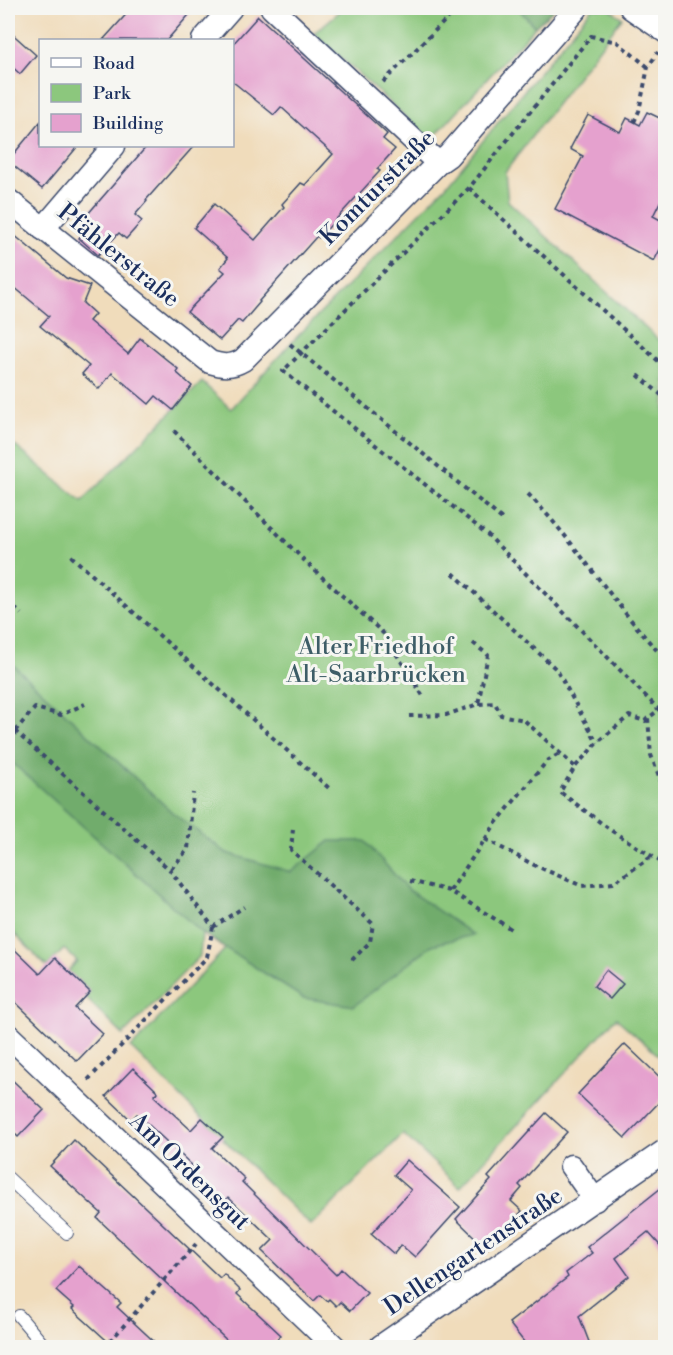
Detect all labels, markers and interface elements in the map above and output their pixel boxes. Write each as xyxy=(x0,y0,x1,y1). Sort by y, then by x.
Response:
legend xyxy=(39,39,234,147)
text: Road xyxy=(93,52,136,75)
text: Park xyxy=(93,82,132,105)
text: Building xyxy=(92,112,164,135)
street label: Komturstraße xyxy=(314,124,442,252)
street label: Pfählerstraße xyxy=(51,197,185,314)
park label: Alter Friedhof Alt-Saarbrücken xyxy=(285,632,466,690)
street label: Am Ordensgut xyxy=(122,1106,256,1237)
street label: Dellengartenstraße xyxy=(379,1181,569,1323)

